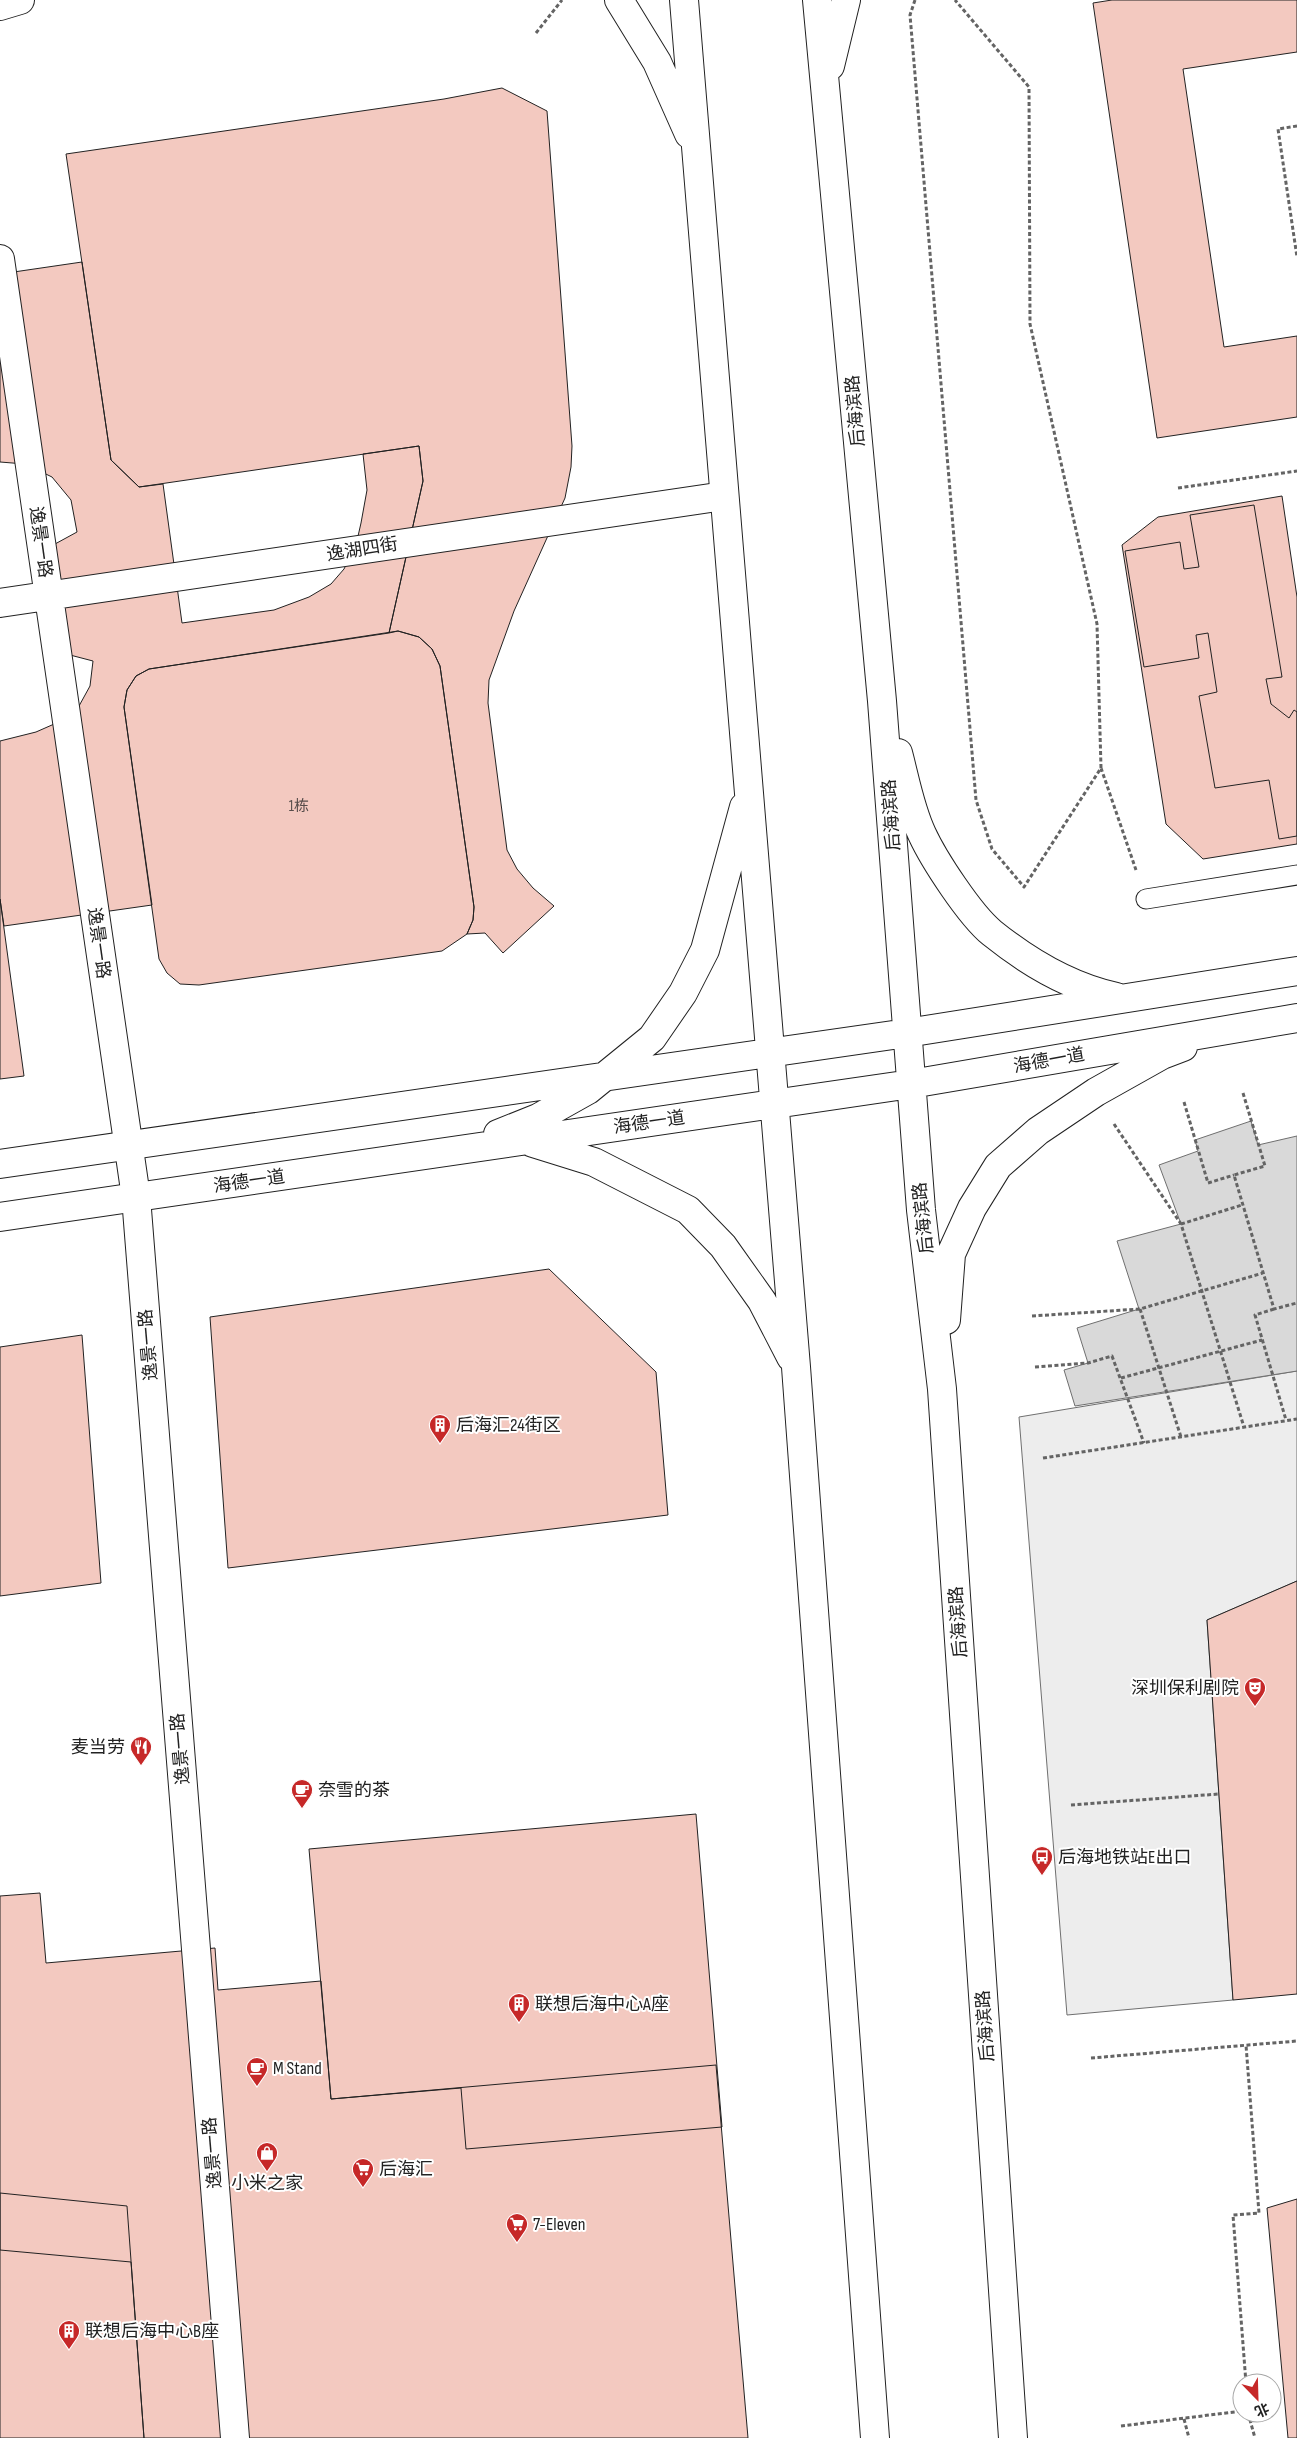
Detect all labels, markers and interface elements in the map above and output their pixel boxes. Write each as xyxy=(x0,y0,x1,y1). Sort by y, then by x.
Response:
street label: 后海滨路 xyxy=(842,374,869,448)
street label: 逸景一路 xyxy=(25,505,56,579)
street label: 逸湖四街 xyxy=(325,533,399,565)
street label: 后海滨路 xyxy=(879,778,904,852)
house number: 1栋 xyxy=(289,797,309,816)
street label: 逸景一路 xyxy=(83,906,114,980)
street label: 海德一道 xyxy=(1012,1044,1086,1077)
street label: 海德一道 xyxy=(612,1107,686,1138)
street label: 海德一道 xyxy=(212,1166,286,1197)
street label: 后海滨路 xyxy=(909,1181,938,1255)
street label: 逸景一路 xyxy=(135,1308,162,1382)
building icon: 后海汇24街区 xyxy=(428,1413,452,1444)
place label: 后海汇24街区 xyxy=(456,1415,561,1436)
street label: 后海滨路 xyxy=(946,1585,971,1659)
theatre icon: 深圳保利剧院 xyxy=(1243,1676,1267,1707)
place label: 深圳保利剧院 xyxy=(1131,1678,1239,1699)
street label: 逸景一路 xyxy=(167,1712,194,1786)
restaurant icon: 麦当劳 xyxy=(129,1735,153,1766)
place label: 麦当劳 xyxy=(71,1737,125,1758)
cafe icon: 奈雪的茶 xyxy=(290,1778,314,1809)
place label: 奈雪的茶 xyxy=(318,1780,390,1801)
bus stop icon: 后海地铁站E出口 xyxy=(1030,1845,1054,1876)
place label: 后海地铁站E出口 xyxy=(1058,1847,1191,1868)
street label: 后海滨路 xyxy=(973,1989,998,2063)
building icon: 联想后海中心A座 xyxy=(507,1992,531,2023)
place label: 联想后海中心A座 xyxy=(535,1994,669,2015)
cafe icon: M Stand xyxy=(245,2056,269,2087)
place label: M Stand xyxy=(273,2058,322,2079)
street label: 逸景一路 xyxy=(199,2116,226,2190)
shop icon: 小米之家 xyxy=(255,2141,279,2172)
supermarket icon: 后海汇 xyxy=(351,2157,375,2188)
place label: 后海汇 xyxy=(379,2159,433,2180)
place label: 小米之家 xyxy=(231,2173,303,2194)
supermarket icon: 7-Eleven xyxy=(505,2212,529,2243)
place label: 7-Eleven xyxy=(533,2214,586,2235)
building icon: 联想后海中心B座 xyxy=(57,2319,81,2350)
place label: 联想后海中心B座 xyxy=(85,2321,219,2342)
north arrow xyxy=(1232,2373,1282,2423)
text: 北 xyxy=(1252,2399,1272,2420)

